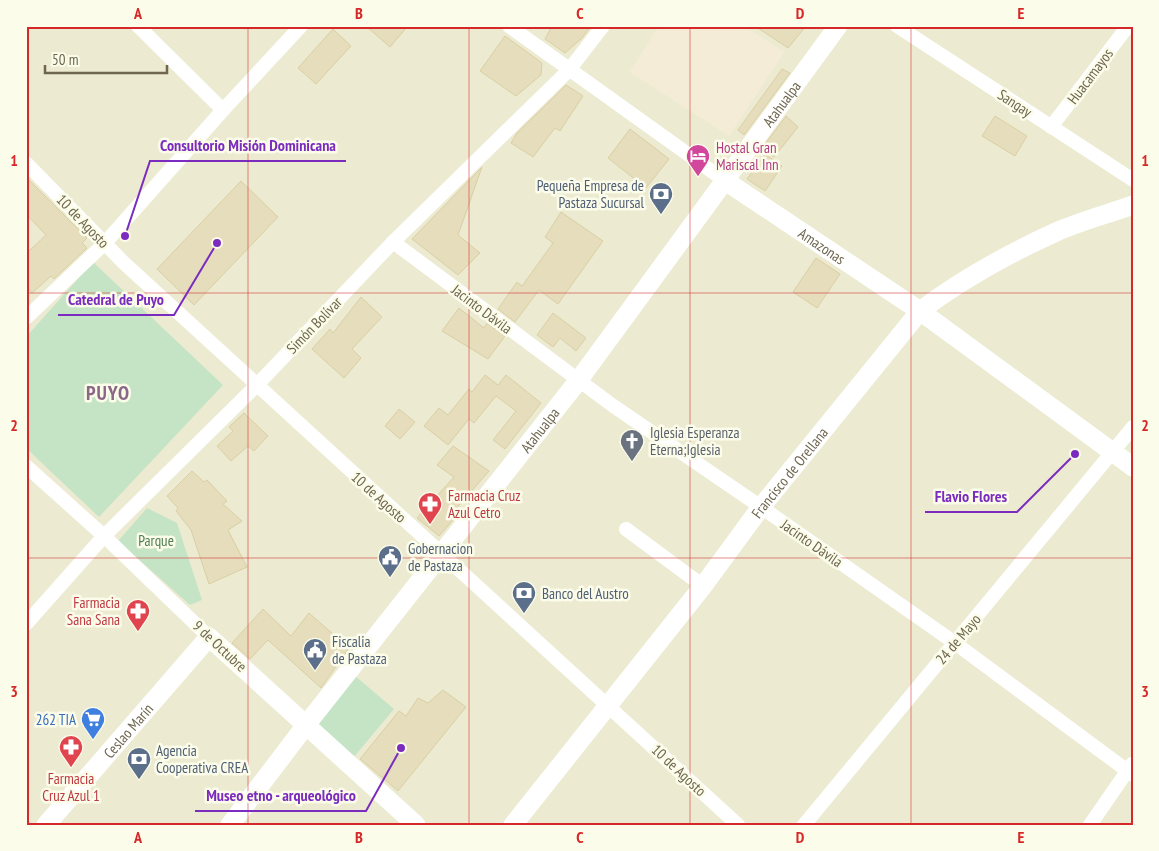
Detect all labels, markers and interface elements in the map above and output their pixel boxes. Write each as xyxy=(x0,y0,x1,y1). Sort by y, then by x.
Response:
text: A xyxy=(133,3,143,23)
text: B xyxy=(355,3,363,23)
text: C xyxy=(576,3,584,23)
text: D xyxy=(796,3,805,23)
text: E xyxy=(1018,3,1025,23)
scale bar xyxy=(45,42,168,74)
street label: Huacamayos xyxy=(1063,44,1117,108)
text: 50 m xyxy=(52,50,78,69)
street label: Atahualpa xyxy=(758,77,804,130)
street label: Sangay xyxy=(994,85,1036,121)
callout: Consultorio Misión Dominicana xyxy=(150,130,346,161)
text: Consultorio Misión Dominicana xyxy=(160,135,336,155)
place label: Hostal Gran Mariscal Inn xyxy=(716,138,779,174)
hotel icon: Hostal Gran Mariscal Inn xyxy=(685,143,711,177)
text: 1 xyxy=(10,150,18,170)
text: 1 xyxy=(1141,150,1149,170)
place label: Pequeña Empresa de Pastaza Sucursal xyxy=(537,176,645,212)
bank icon: Pequeña Empresa de Pastaza Sucursal xyxy=(648,181,674,215)
street label: 10 de Agosto xyxy=(53,190,113,252)
street label: Amazonas xyxy=(795,223,849,268)
street label: Jacinto Dávila xyxy=(447,279,516,338)
callout: Catedral de Puyo xyxy=(58,284,174,315)
text: Catedral de Puyo xyxy=(68,289,164,309)
street label: Simón Bolívar xyxy=(282,292,346,357)
district label: PUYO xyxy=(86,380,130,406)
street label: Atahualpa xyxy=(516,403,563,456)
text: 2 xyxy=(10,415,18,435)
text: 2 xyxy=(1141,415,1149,435)
place label: Iglesia Esperanza Eterna;Iglesia xyxy=(650,423,740,459)
street label: Francisco de Orellana xyxy=(747,423,832,522)
church icon: Iglesia Esperanza Eterna;Iglesia xyxy=(619,428,645,462)
street label: 10 de Agosto xyxy=(348,467,410,527)
callout: Flavio Flores xyxy=(925,481,1017,512)
place label: Farmacia Cruz Azul Cetro xyxy=(448,486,521,522)
text: Flavio Flores xyxy=(935,486,1008,506)
pharmacy icon: Farmacia Cruz Azul Cetro xyxy=(417,491,443,525)
street label: Jacinto Dávila xyxy=(777,514,846,571)
park label: Parque xyxy=(138,531,174,550)
place label: Gobernacion de Pastaza xyxy=(408,539,473,575)
public building icon: Gobernacion de Pastaza xyxy=(377,544,403,578)
bank icon: Banco del Austro xyxy=(511,580,537,614)
place label: Banco del Austro xyxy=(542,584,629,603)
place label: Farmacia Sana Sana xyxy=(67,593,120,629)
pharmacy icon: Farmacia Sana Sana xyxy=(125,598,151,632)
street label: 24 de Mayo xyxy=(931,610,985,668)
street label: 9 de Octubre xyxy=(189,616,251,676)
place label: Fiscalia de Pastaza xyxy=(332,632,387,668)
public building icon: Fiscalia de Pastaza xyxy=(302,637,328,671)
text: 3 xyxy=(10,681,18,701)
text: 3 xyxy=(1141,681,1149,701)
street label: Ceslao Marín xyxy=(99,699,157,762)
supermarket icon: 262 TIA xyxy=(80,706,106,740)
place label: 262 TIA xyxy=(36,710,77,729)
pharmacy icon: Farmacia Cruz Azul 1 xyxy=(58,734,84,768)
street label: 10 de Agosto xyxy=(648,740,710,800)
place label: Agencia Cooperativa CREA xyxy=(156,741,249,777)
bank icon: Agencia Cooperativa CREA xyxy=(126,746,152,780)
place label: Farmacia Cruz Azul 1 xyxy=(42,769,100,805)
callout: Museo etno - arqueológico xyxy=(195,780,366,811)
text: Museo etno - arqueológico xyxy=(206,785,356,805)
text: A xyxy=(133,827,143,847)
text: B xyxy=(355,827,363,847)
text: C xyxy=(576,827,584,847)
text: D xyxy=(796,827,805,847)
text: E xyxy=(1018,827,1025,847)

